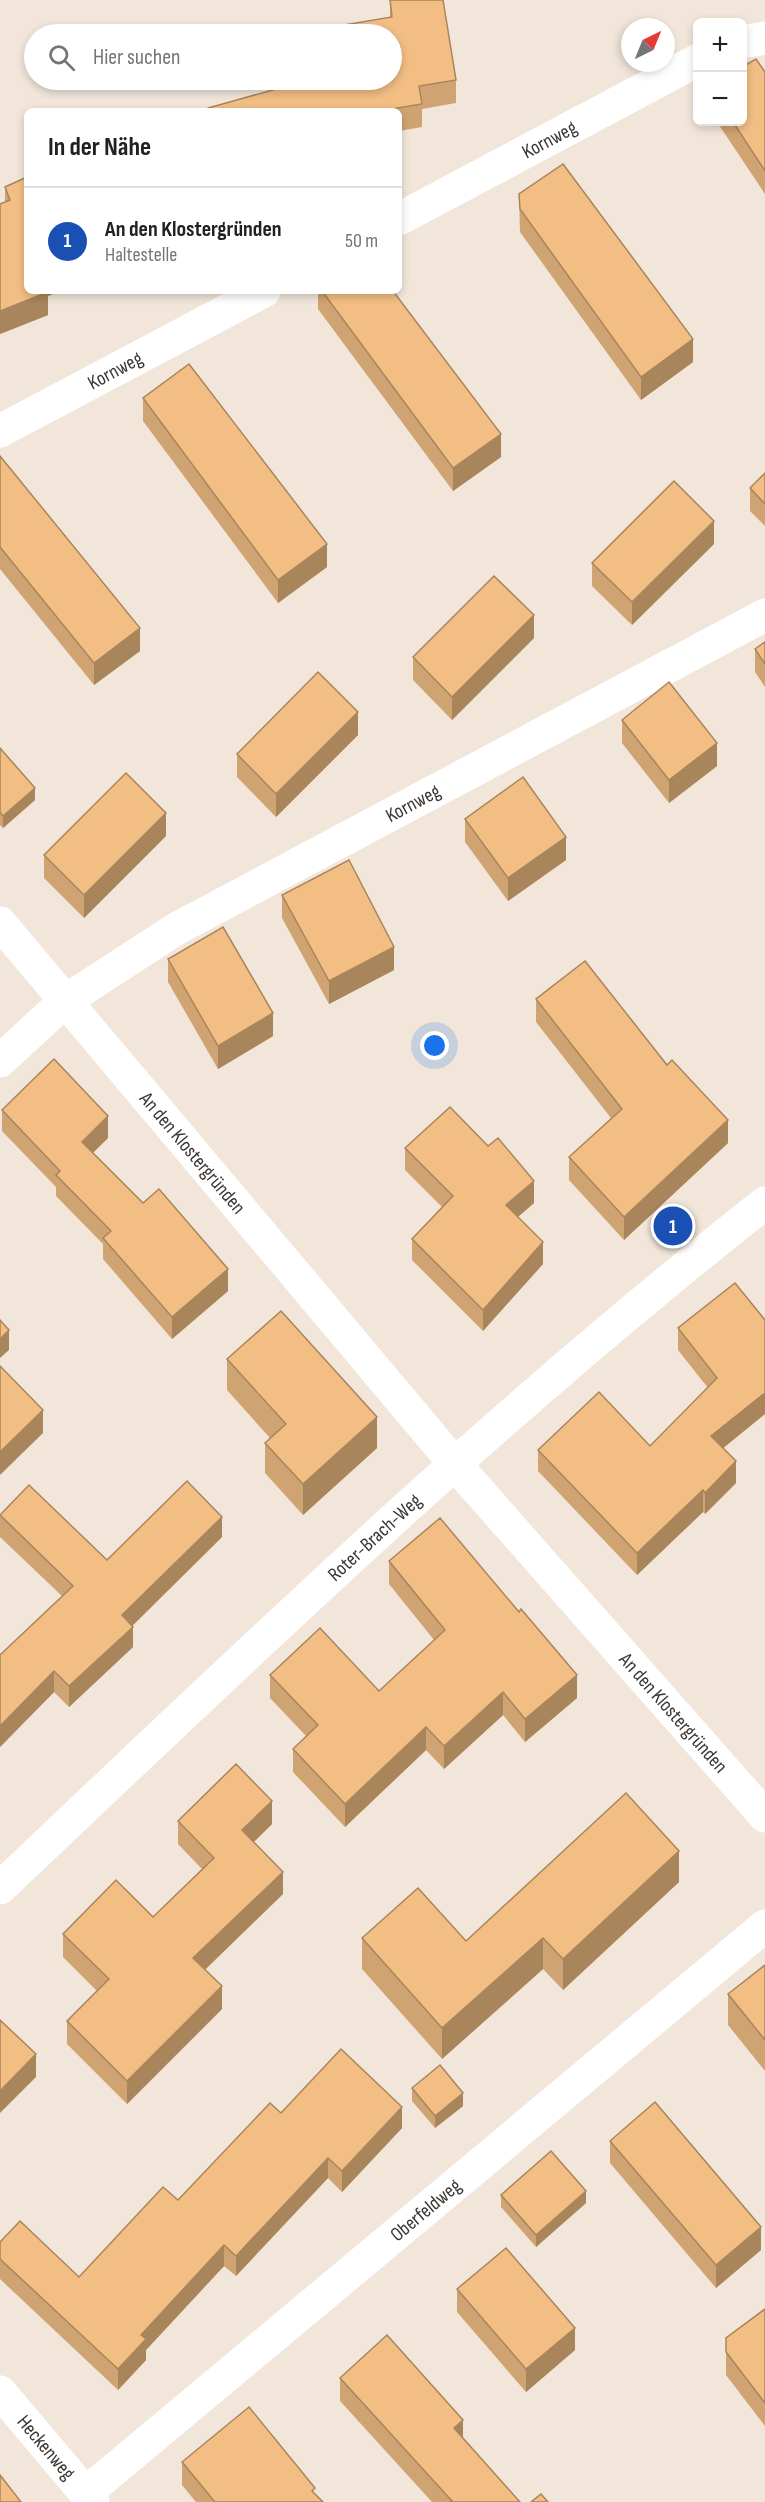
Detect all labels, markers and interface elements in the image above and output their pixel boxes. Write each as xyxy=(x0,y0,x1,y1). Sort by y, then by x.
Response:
north arrow xyxy=(621,18,675,72)
map controls xyxy=(693,18,747,126)
button: + xyxy=(693,18,747,72)
search box xyxy=(24,24,402,90)
icon: search xyxy=(45,41,78,74)
text: Hier suchen xyxy=(93,44,181,71)
button: − xyxy=(693,72,747,126)
street label: Kornweg xyxy=(518,116,581,164)
text: In der Nähe xyxy=(48,132,151,163)
text: An den Klostergründen xyxy=(105,216,282,243)
text: 1 xyxy=(64,229,71,253)
text: 50 m xyxy=(345,229,378,253)
text: Haltestelle xyxy=(105,243,177,267)
street label: Kornweg xyxy=(84,347,147,395)
street label: Kornweg xyxy=(382,779,445,828)
your location xyxy=(420,1031,449,1060)
street label: An den Klostergründen xyxy=(134,1087,250,1219)
pin: 1 xyxy=(654,1204,692,1248)
street label: Roter-Brach-Weg xyxy=(323,1489,427,1587)
street label: An den Klostergründen xyxy=(613,1647,732,1778)
street label: Oberfeldweg xyxy=(386,2174,466,2247)
street label: Heckenweg xyxy=(12,2410,80,2485)

